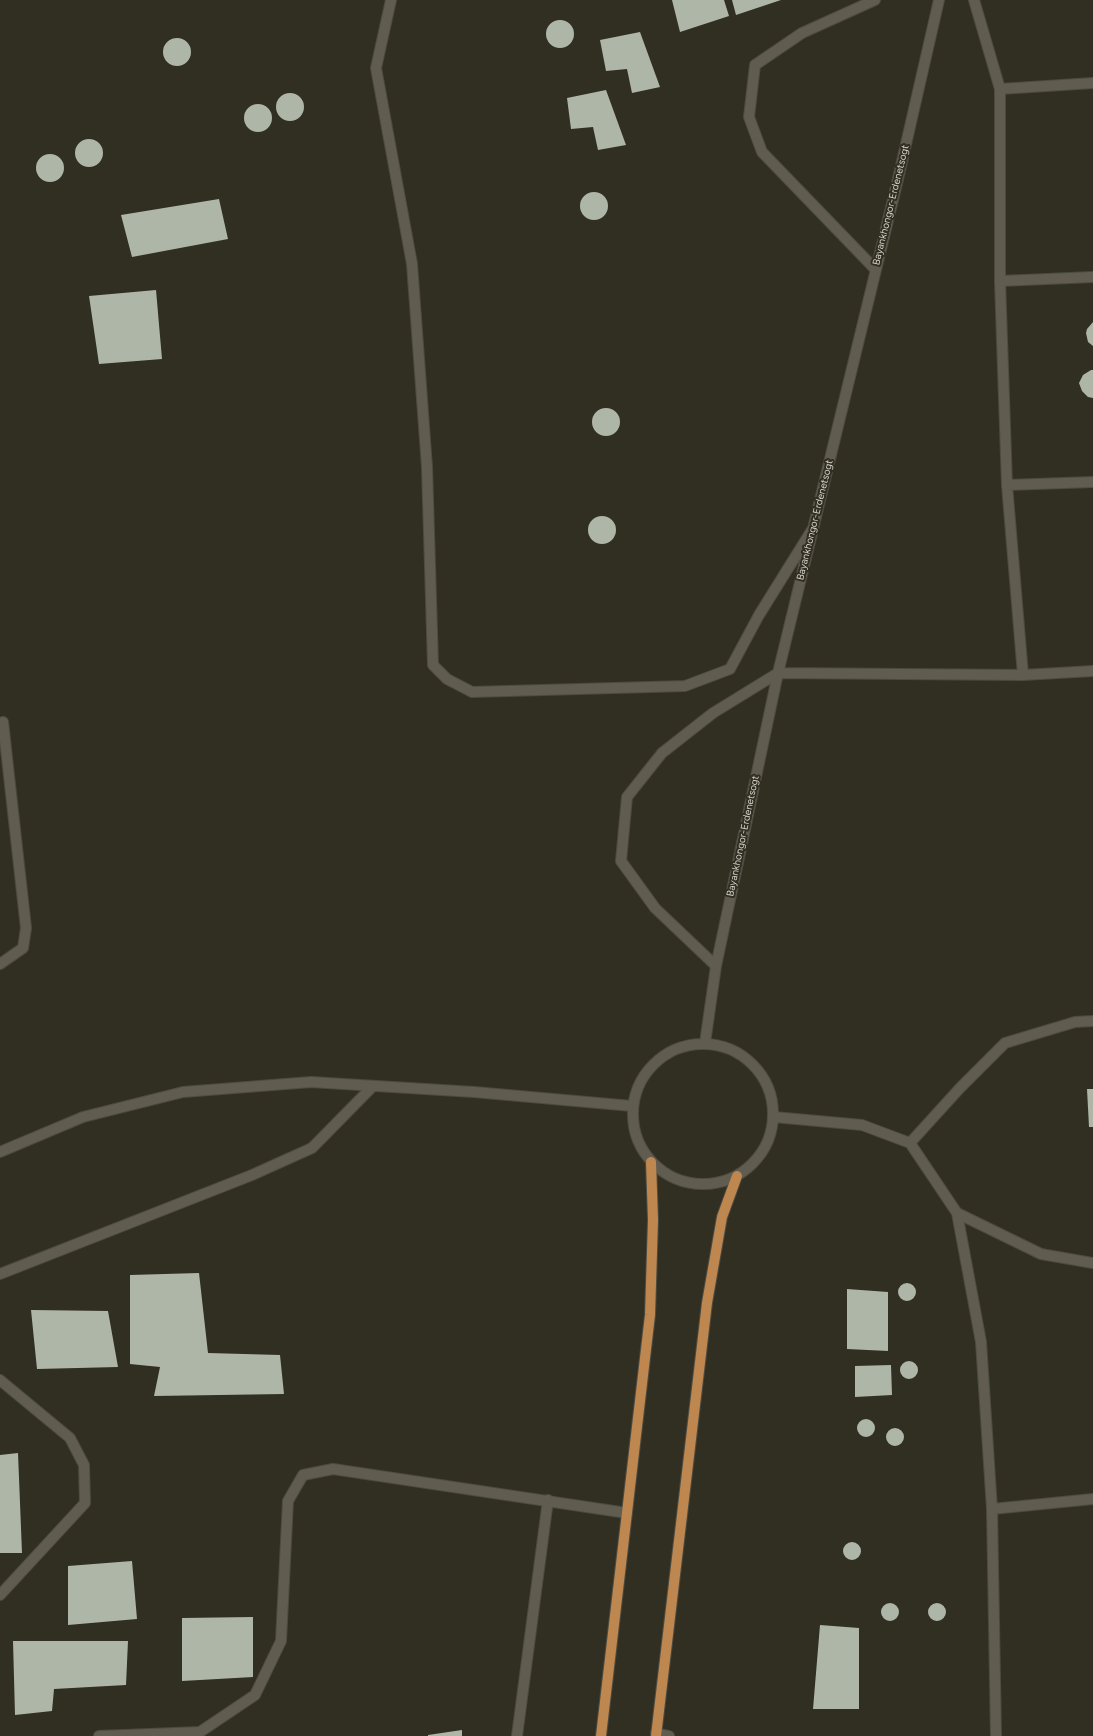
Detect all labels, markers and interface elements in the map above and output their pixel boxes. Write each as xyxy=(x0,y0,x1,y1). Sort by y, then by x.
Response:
street label: Bayankhongor-Erdenetsogt xyxy=(870,144,912,266)
street label: Bayankhongor-Erdenetsogt xyxy=(794,459,836,581)
street label: Bayankhongor-Erdenetsogt xyxy=(724,774,762,898)

